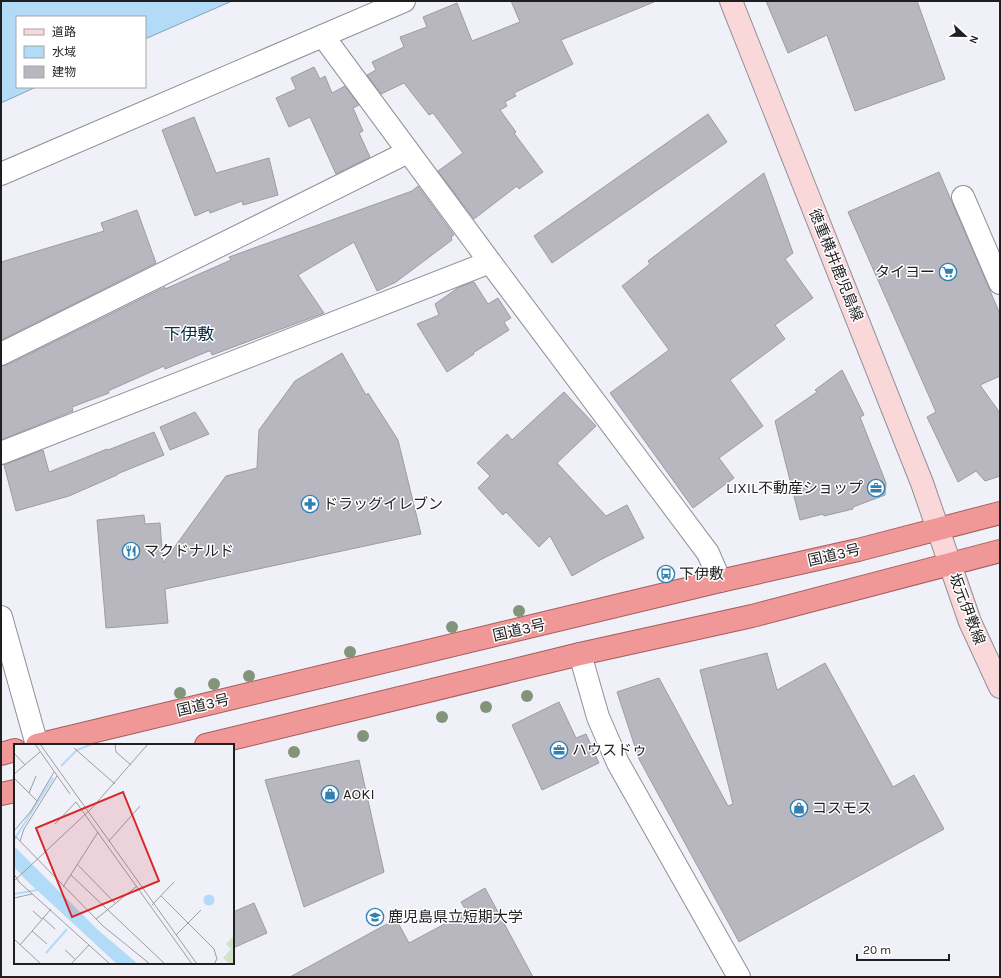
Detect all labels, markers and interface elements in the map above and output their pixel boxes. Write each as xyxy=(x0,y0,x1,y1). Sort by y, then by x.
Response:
legend xyxy=(16,16,146,88)
north arrow xyxy=(945,16,985,56)
text: 道路 xyxy=(52,25,76,39)
text: N xyxy=(966,33,981,46)
text: 水域 xyxy=(52,45,76,59)
text: 建物 xyxy=(52,65,76,79)
street label: 徳重横井鹿児島線 xyxy=(805,206,867,324)
supermarket icon: タイヨー xyxy=(938,262,958,282)
place label: タイヨー xyxy=(875,263,935,281)
district label: 下伊敷 xyxy=(164,324,215,344)
office icon: LIXIL不動産ショップ xyxy=(866,478,886,498)
place label: LIXIL不動産ショップ xyxy=(726,479,863,497)
pharmacy icon: ドラッグイレブン xyxy=(300,494,320,514)
place label: ドラッグイレブン xyxy=(323,495,443,513)
street label: 国道3号 xyxy=(806,540,862,570)
restaurant icon: マクドナルド xyxy=(121,541,141,561)
place label: マクドナルド xyxy=(144,542,234,560)
bus stop icon: 下伊敷 xyxy=(656,564,676,584)
place label: 下伊敷 xyxy=(679,565,724,583)
street label: 坂元伊敷線 xyxy=(945,571,989,647)
street label: 国道3号 xyxy=(491,615,547,645)
street label: 国道3号 xyxy=(175,690,231,720)
office icon: ハウスドゥ xyxy=(549,740,569,760)
place label: ハウスドゥ xyxy=(572,741,647,759)
inset map xyxy=(14,744,234,964)
shop icon: AOKI xyxy=(320,784,340,804)
place label: AOKI xyxy=(343,785,375,803)
shop icon: コスモス xyxy=(789,798,809,818)
place label: コスモス xyxy=(812,799,872,817)
school or university icon: 鹿児島県立短期大学 xyxy=(365,907,385,927)
place label: 鹿児島県立短期大学 xyxy=(388,908,523,926)
scale bar xyxy=(857,936,949,962)
text: 20 m xyxy=(863,943,891,957)

